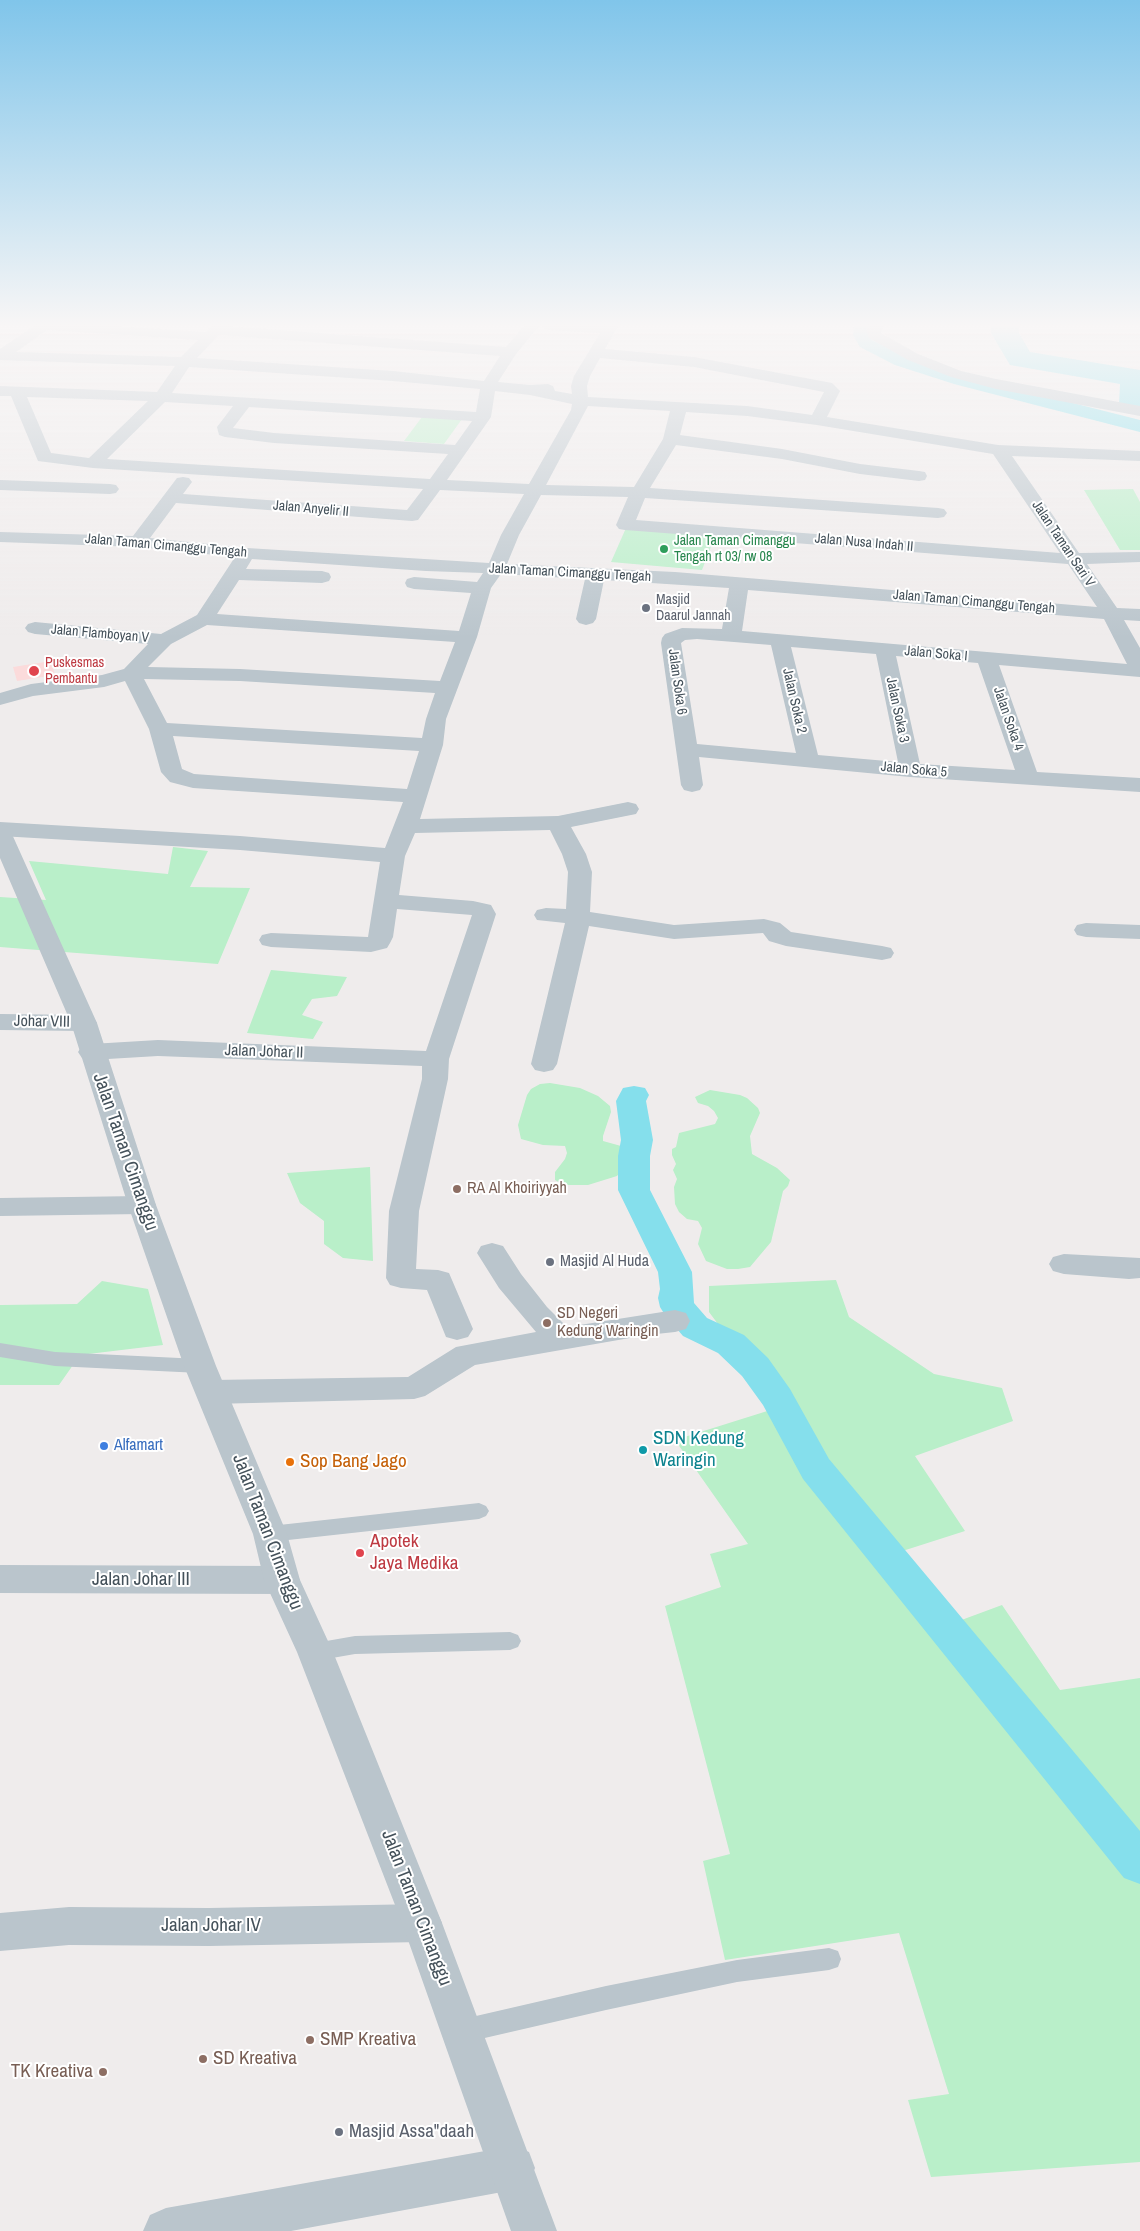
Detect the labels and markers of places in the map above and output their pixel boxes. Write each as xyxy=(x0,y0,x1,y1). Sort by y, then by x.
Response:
place label: Jalan Taman Cimanggu Tengah rt 03/ rw 08 xyxy=(674,533,795,566)
marker: Jalan Taman Cimanggu Tengah rt 03/ rw 08 xyxy=(658,543,670,555)
place label: Masjid Daarul Jannah xyxy=(656,592,731,624)
marker: Masjid Daarul Jannah xyxy=(640,602,652,614)
place label: Puskesmas Pembantu xyxy=(45,655,104,688)
marker: Puskesmas Pembantu xyxy=(27,664,41,678)
place label: RA Al Khoiriyyah xyxy=(467,1179,567,1199)
marker: RA Al Khoiriyyah xyxy=(451,1183,463,1195)
place label: Masjid Al Huda xyxy=(560,1252,649,1272)
marker: Masjid Al Huda xyxy=(544,1256,556,1268)
place label: SD Negeri Kedung Waringin xyxy=(557,1304,659,1342)
marker: SD Negeri Kedung Waringin xyxy=(541,1317,553,1329)
place label: SDN Kedung Waringin xyxy=(653,1428,744,1472)
place label: Alfamart xyxy=(114,1436,163,1456)
marker: Alfamart xyxy=(98,1440,110,1452)
marker: SDN Kedung Waringin xyxy=(637,1444,649,1456)
place label: Sop Bang Jago xyxy=(300,1451,407,1473)
marker: Sop Bang Jago xyxy=(284,1456,296,1468)
place label: Apotek Jaya Medika xyxy=(370,1531,458,1575)
marker: Apotek Jaya Medika xyxy=(354,1547,366,1559)
place label: SMP Kreativa xyxy=(320,2029,416,2051)
marker: SMP Kreativa xyxy=(304,2034,316,2046)
place label: SD Kreativa xyxy=(213,2048,297,2070)
marker: SD Kreativa xyxy=(197,2053,209,2065)
place label: TK Kreativa xyxy=(11,2061,93,2083)
marker: TK Kreativa xyxy=(97,2066,109,2078)
place label: Masjid Assa"daah xyxy=(349,2121,474,2143)
marker: Masjid Assa"daah xyxy=(333,2126,345,2138)

